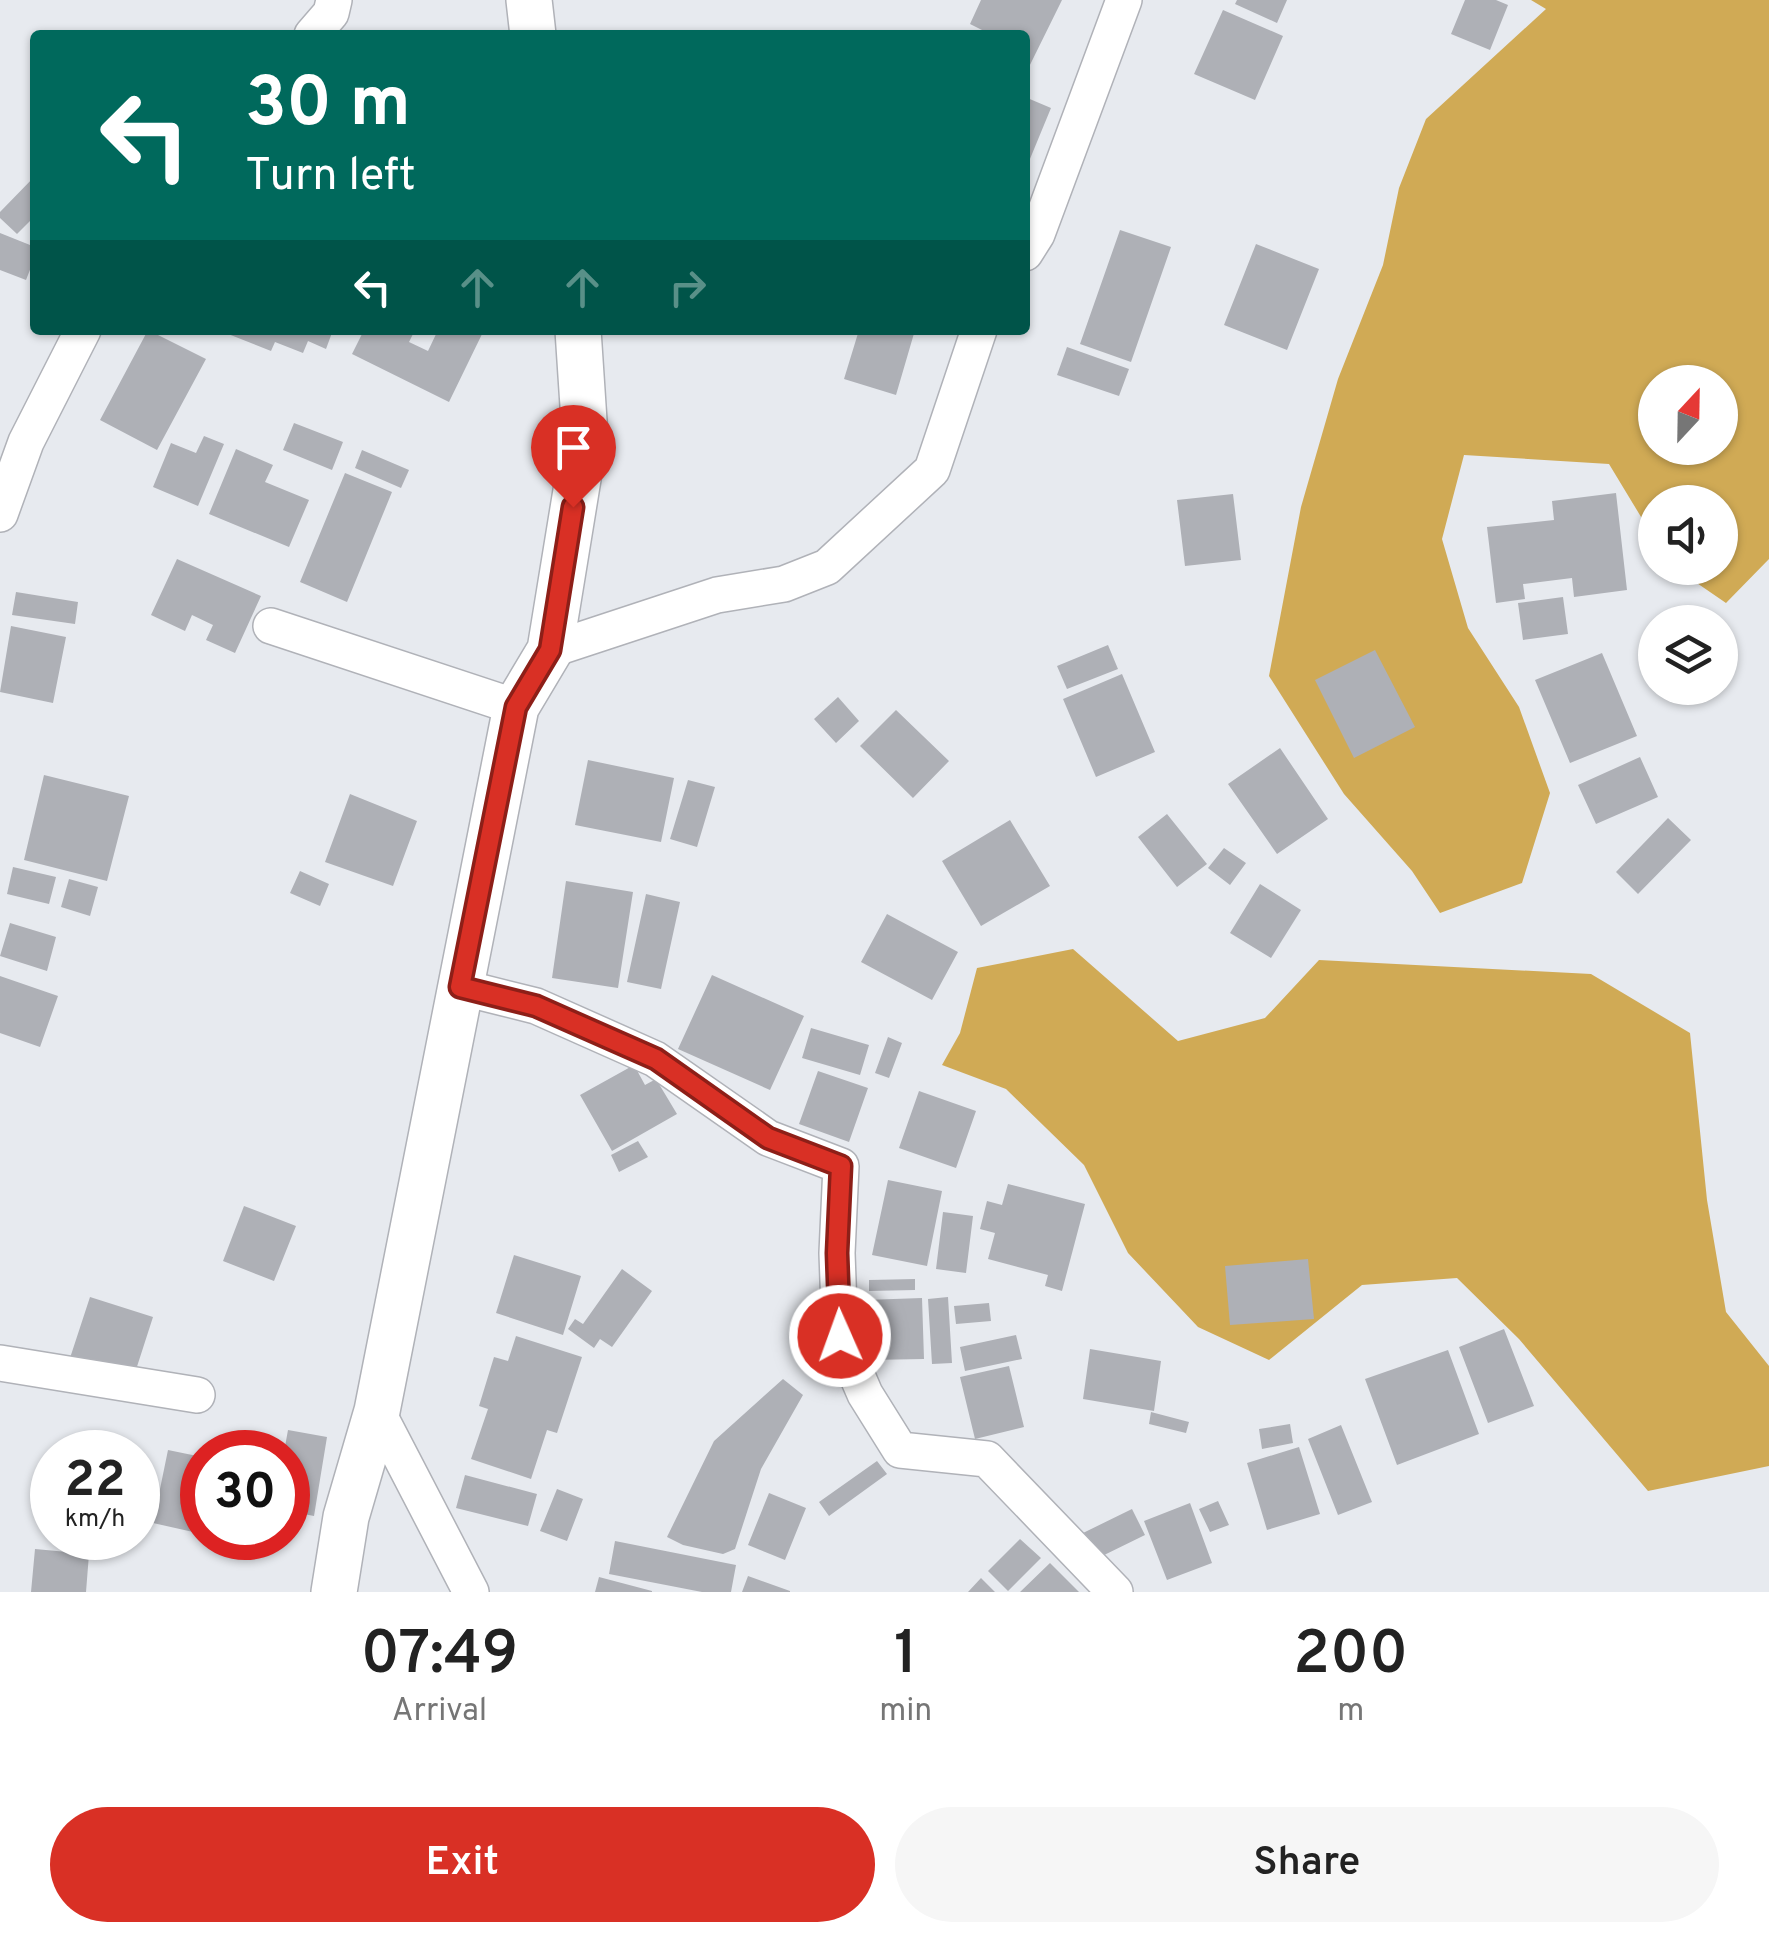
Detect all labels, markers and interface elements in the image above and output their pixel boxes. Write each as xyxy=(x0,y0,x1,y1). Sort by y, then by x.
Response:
text: 30 m xyxy=(245,62,411,151)
icon: left xyxy=(80,70,210,200)
text: Turn left xyxy=(245,149,416,206)
icon: left xyxy=(345,260,400,315)
icon: ahead xyxy=(450,260,505,315)
icon: ahead xyxy=(555,260,610,315)
icon: right xyxy=(660,260,715,315)
north arrow xyxy=(1638,365,1738,465)
map controls xyxy=(1638,365,1738,705)
pin xyxy=(531,405,616,508)
icon: arrive xyxy=(546,420,601,475)
button: sound xyxy=(1638,485,1738,585)
button: layers xyxy=(1638,605,1738,705)
position arrow xyxy=(788,1284,892,1388)
speed limit sign: 30 xyxy=(180,1430,310,1560)
text: 22 xyxy=(64,1451,126,1514)
text: km/h xyxy=(65,1504,125,1536)
text: 07:49 xyxy=(361,1619,518,1695)
text: 1 xyxy=(894,1619,918,1695)
text: 200 xyxy=(1293,1619,1408,1695)
text: Arrival xyxy=(392,1692,487,1732)
text: min xyxy=(879,1692,932,1732)
text: m xyxy=(1337,1692,1364,1732)
button: Exit xyxy=(50,1807,875,1922)
button: Share xyxy=(895,1807,1719,1922)

